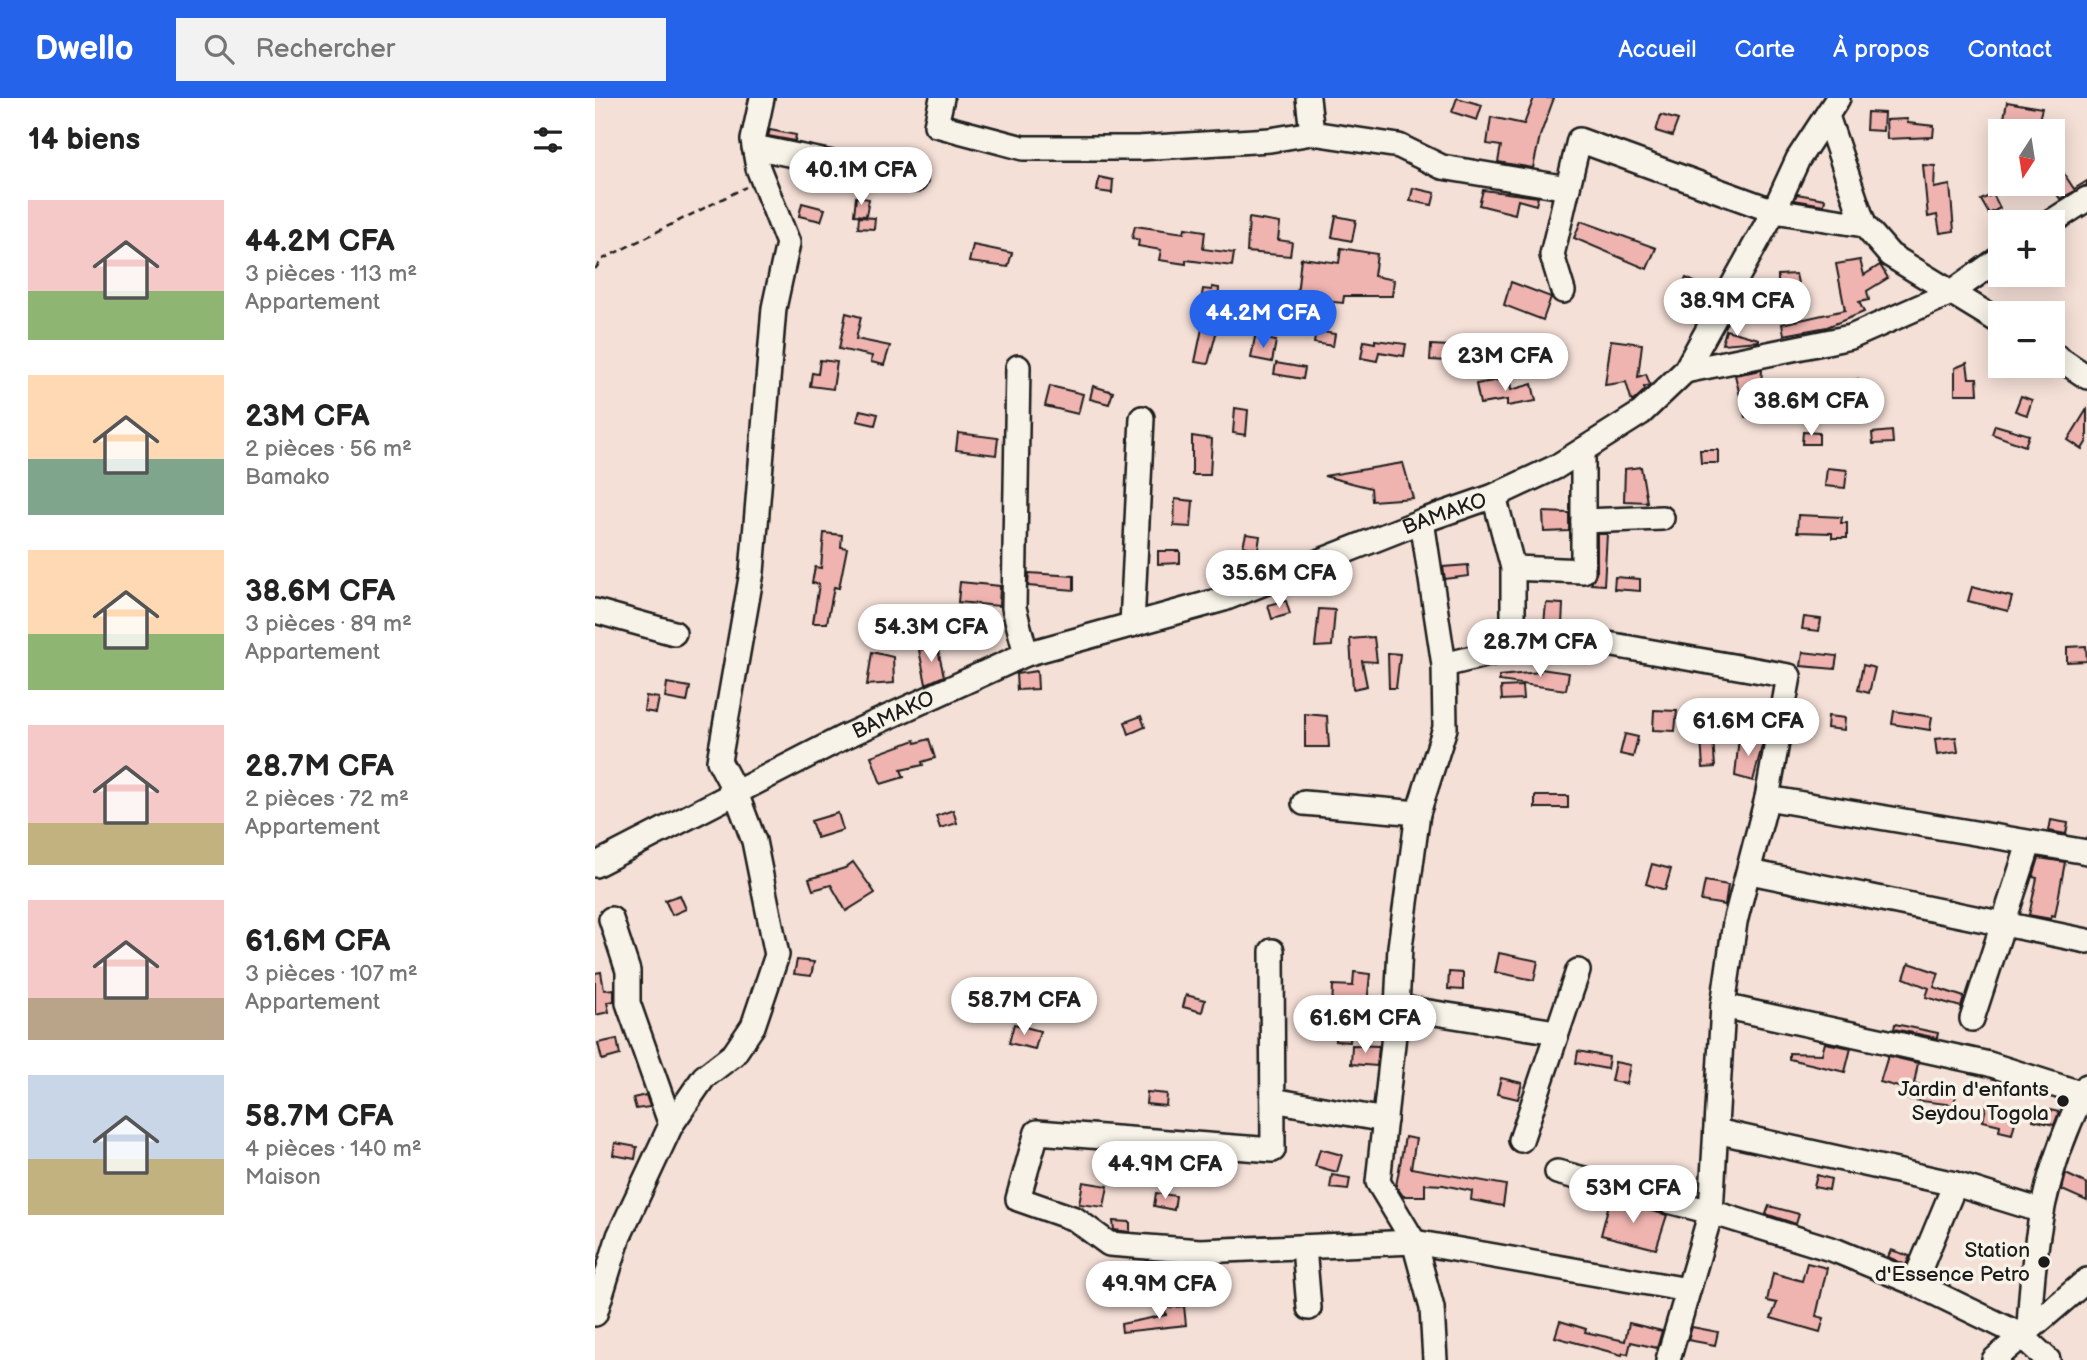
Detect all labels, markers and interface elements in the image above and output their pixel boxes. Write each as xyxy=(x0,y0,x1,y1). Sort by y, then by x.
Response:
search box xyxy=(176,18,666,81)
text: Dwello xyxy=(35,29,134,69)
icon: search xyxy=(200,30,238,68)
text: Rechercher xyxy=(256,34,395,65)
text: Accueil xyxy=(1618,35,1697,64)
text: Carte xyxy=(1735,35,1795,64)
text: À propos xyxy=(1833,35,1929,64)
text: Contact xyxy=(1967,35,2052,64)
north arrow xyxy=(1988,119,2065,196)
map controls xyxy=(1988,119,2065,378)
icon: filters xyxy=(529,121,567,159)
text: 14 biens xyxy=(28,122,140,158)
pin: 40.1M CFA xyxy=(781,148,941,207)
text: 40.1M CFA xyxy=(805,156,917,184)
button: + xyxy=(1988,210,2065,287)
text: 44.2M CFA xyxy=(245,224,395,260)
icon: home xyxy=(84,228,168,312)
text: 3 pièces · 113 m² xyxy=(245,260,417,288)
pin: 38.9M CFA xyxy=(1657,278,1817,338)
text: 38.9M CFA xyxy=(1680,287,1794,315)
text: Appartement xyxy=(245,288,380,316)
pin: 44.2M CFA xyxy=(1183,290,1343,350)
text: 44.2M CFA xyxy=(1206,299,1320,327)
button: − xyxy=(1988,301,2065,378)
pin: 23M CFA xyxy=(1440,334,1570,393)
text: 23M CFA xyxy=(1457,342,1553,370)
pin: 38.6M CFA xyxy=(1731,378,1891,438)
text: 38.6M CFA xyxy=(1753,387,1869,415)
text: 23M CFA xyxy=(245,399,370,435)
icon: home xyxy=(84,403,168,487)
text: 2 pièces · 56 m² xyxy=(245,435,412,463)
text: Bamako xyxy=(245,463,330,491)
street label: BAMAKO xyxy=(1399,487,1490,540)
pin: 35.6M CFA xyxy=(1199,550,1359,610)
text: 35.6M CFA xyxy=(1222,559,1336,587)
text: 38.6M CFA xyxy=(245,574,395,610)
icon: home xyxy=(84,578,168,662)
pin: 54.3M CFA xyxy=(851,604,1011,664)
text: 3 pièces · 89 m² xyxy=(245,610,412,638)
text: 54.3M CFA xyxy=(874,613,988,641)
pin: 28.7M CFA xyxy=(1460,620,1620,679)
text: 28.7M CFA xyxy=(1483,628,1597,656)
text: Appartement xyxy=(245,638,380,666)
street label: BAMAKO xyxy=(848,685,938,744)
pin: 61.6M CFA xyxy=(1668,698,1828,758)
text: 61.6M CFA xyxy=(1692,707,1804,735)
text: 28.7M CFA xyxy=(245,749,394,785)
icon: home xyxy=(84,753,168,837)
text: 2 pièces · 72 m² xyxy=(245,785,409,813)
text: Appartement xyxy=(245,813,380,841)
text: 61.6M CFA xyxy=(245,924,390,960)
icon: home xyxy=(84,928,168,1012)
text: 3 pièces · 107 m² xyxy=(245,960,418,988)
pin: 58.7M CFA xyxy=(944,978,1104,1037)
text: 58.7M CFA xyxy=(967,986,1081,1014)
text: Appartement xyxy=(245,988,380,1016)
pin: 61.6M CFA xyxy=(1285,996,1445,1055)
text: 61.6M CFA xyxy=(1309,1004,1421,1032)
place label: Jardin d'enfants Seydou Togola xyxy=(1898,1077,2049,1126)
marker: Jardin d'enfants Seydou Togola xyxy=(2055,1093,2071,1109)
text: 58.7M CFA xyxy=(245,1099,393,1135)
icon: home xyxy=(84,1103,168,1187)
text: 4 pièces · 140 m² xyxy=(245,1135,422,1163)
pin: 44.9M CFA xyxy=(1085,1142,1245,1201)
text: 44.9M CFA xyxy=(1108,1150,1222,1178)
text: Maison xyxy=(245,1163,321,1191)
pin: 53M CFA xyxy=(1568,1166,1698,1225)
text: 53M CFA xyxy=(1585,1174,1681,1202)
place label: Station d'Essence Petro xyxy=(1875,1238,2030,1287)
marker: Station d'Essence Petro xyxy=(2036,1254,2052,1270)
pin: 49.9M CFA xyxy=(1079,1262,1239,1321)
text: 49.9M CFA xyxy=(1102,1270,1216,1298)

